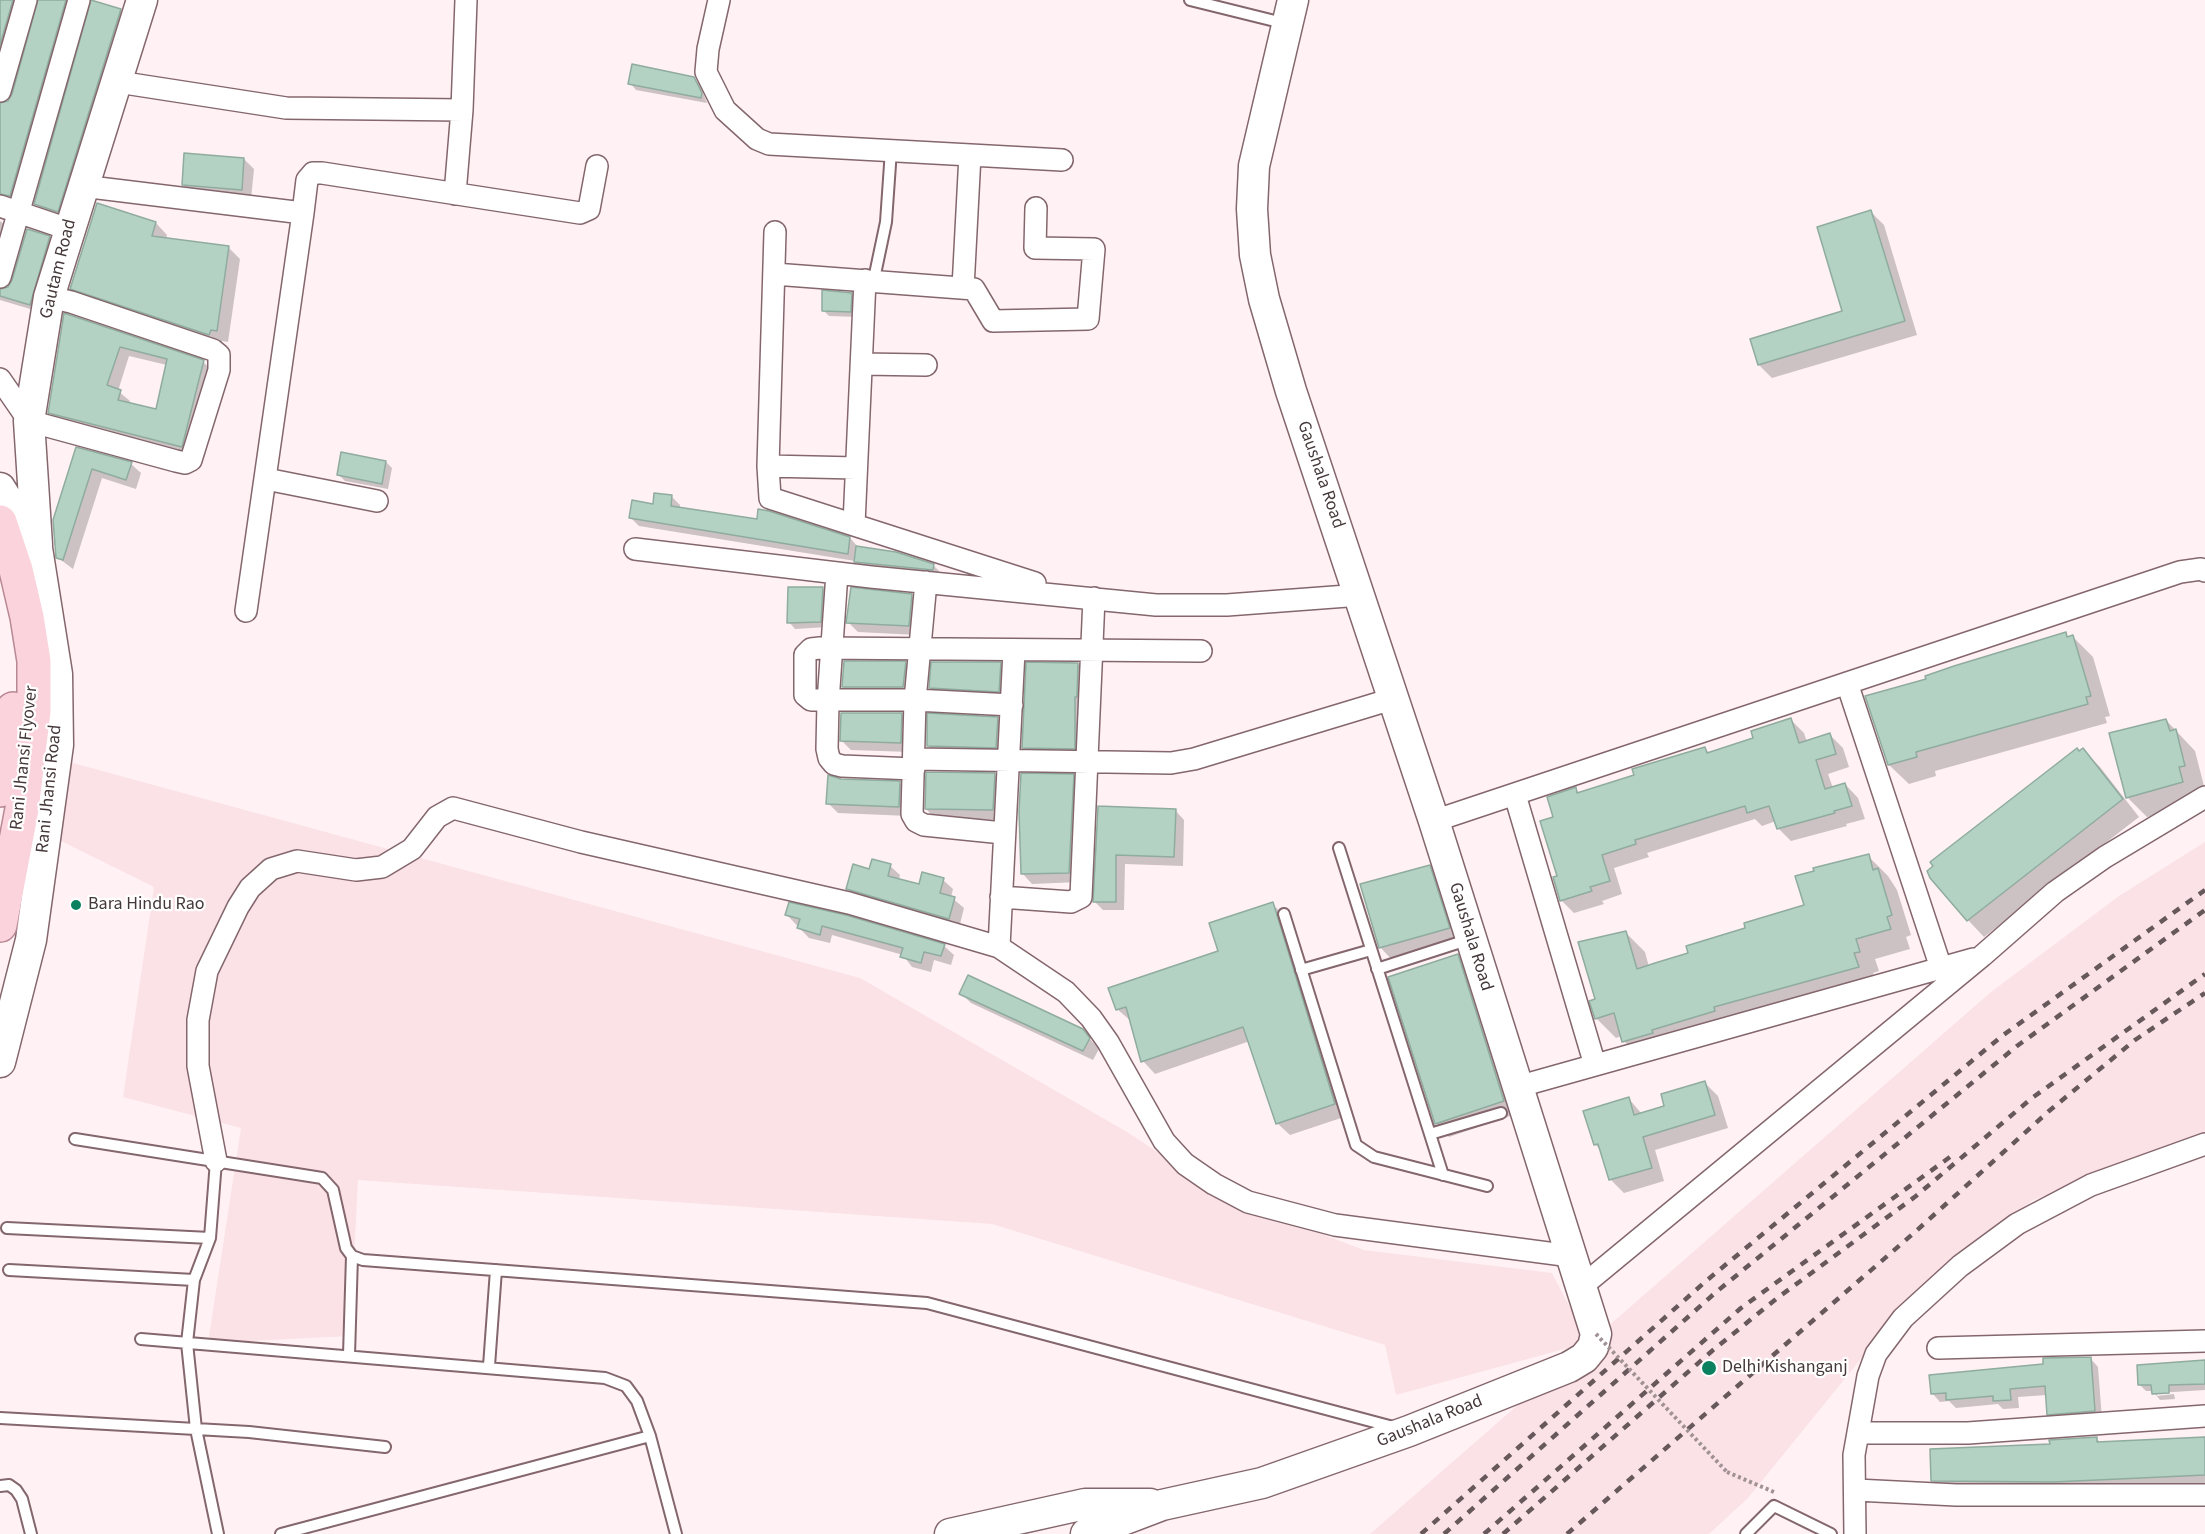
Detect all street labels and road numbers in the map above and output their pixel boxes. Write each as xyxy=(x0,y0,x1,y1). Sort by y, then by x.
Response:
street label: Gautam Road xyxy=(36,217,82,321)
street label: Gaushala Road xyxy=(1292,418,1348,532)
street label: Rani Jhansi Flyover xyxy=(7,685,43,831)
street label: Rani Jhansi Road xyxy=(33,724,67,854)
street label: Gaushala Road xyxy=(1443,880,1497,994)
street label: Gaushala Road xyxy=(1374,1391,1486,1453)

